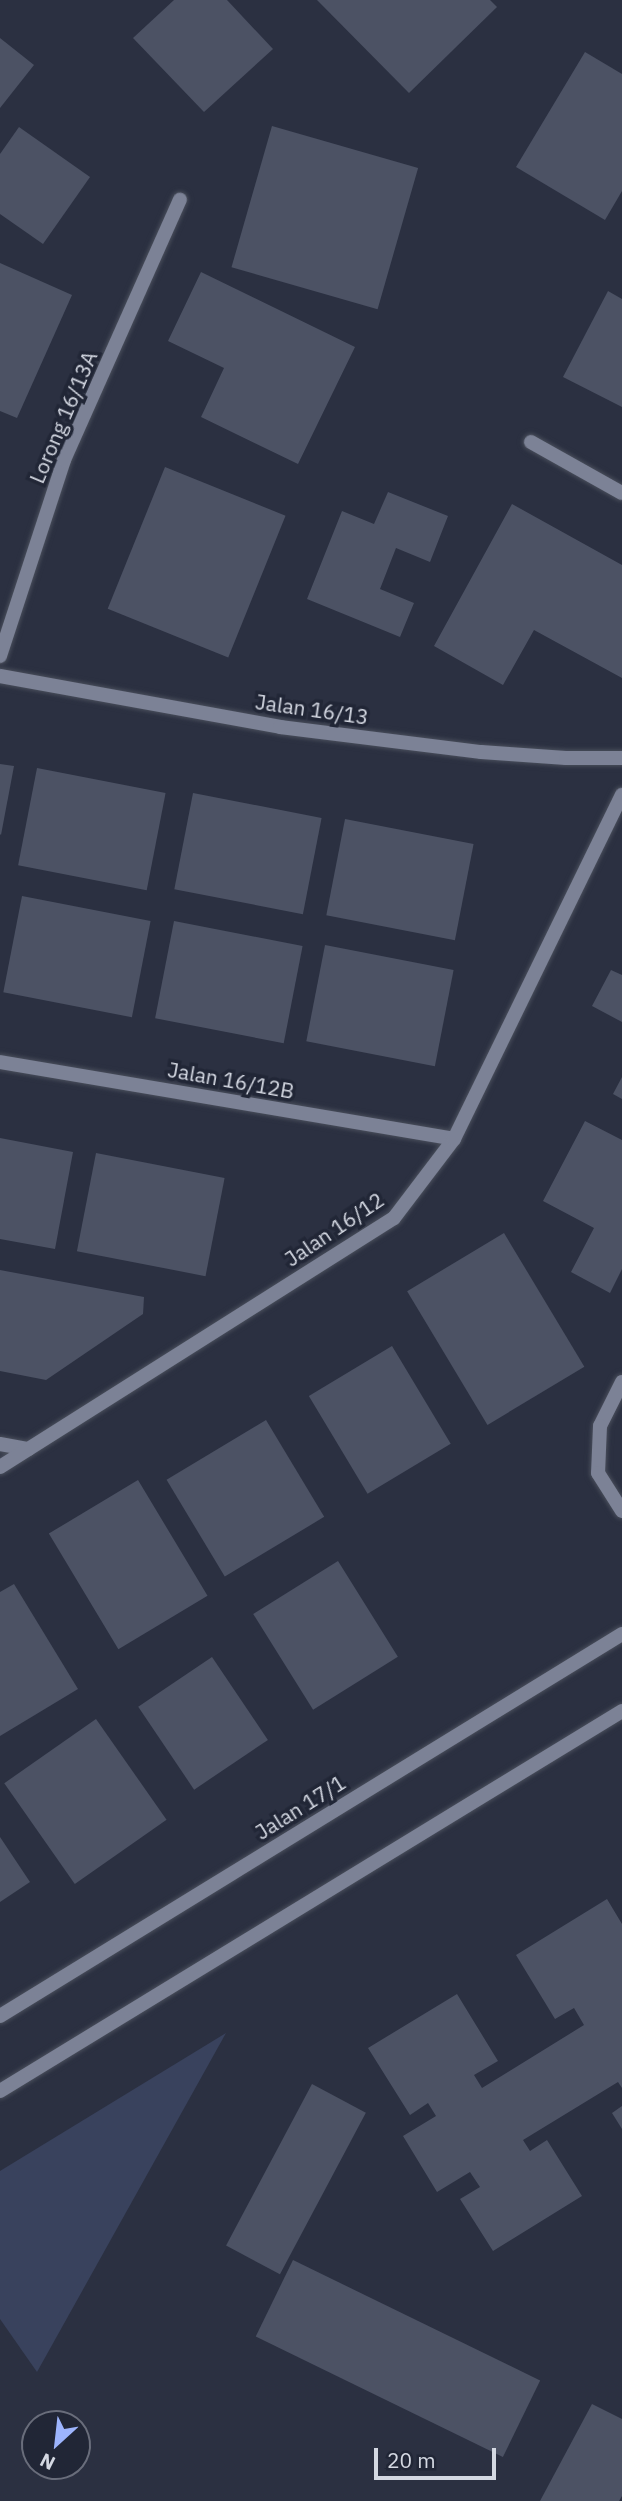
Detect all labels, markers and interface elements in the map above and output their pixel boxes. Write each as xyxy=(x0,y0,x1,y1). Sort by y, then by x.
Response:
street label: Lorong 16/13A xyxy=(24,347,102,487)
street label: Jalan 16/13 xyxy=(254,689,370,729)
street label: Jalan 16/12B xyxy=(166,1056,296,1104)
street label: Jalan 16/12 xyxy=(280,1187,388,1271)
street label: Jalan 17/1 xyxy=(250,1769,350,1845)
north arrow xyxy=(21,2410,91,2480)
scale bar xyxy=(377,2434,500,2478)
text: 20 m xyxy=(387,2446,436,2474)
text: N xyxy=(36,2448,59,2476)

